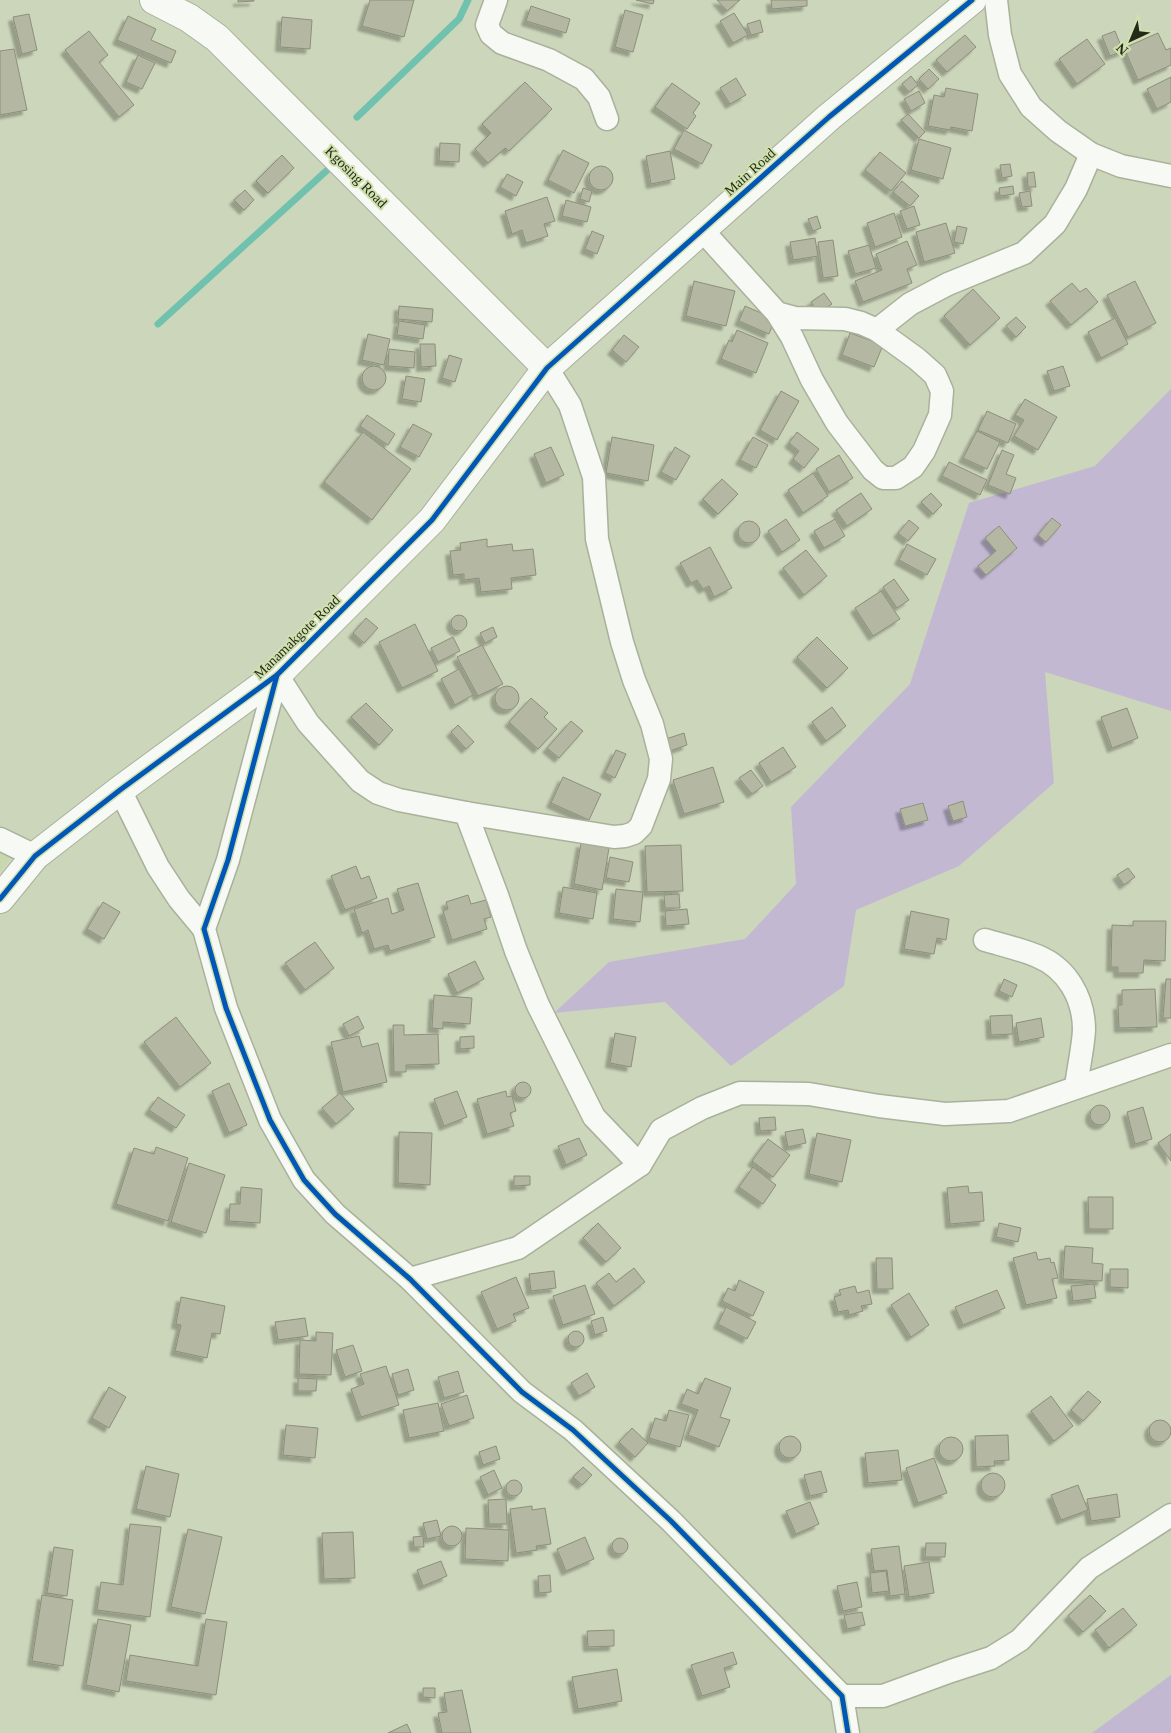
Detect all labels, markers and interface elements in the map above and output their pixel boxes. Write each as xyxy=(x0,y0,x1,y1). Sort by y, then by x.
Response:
north arrow xyxy=(1106,15,1156,65)
text: N xyxy=(1113,40,1131,58)
street label: Kgosing Road xyxy=(322,143,390,211)
street label: Main Road xyxy=(722,145,778,199)
street label: Manamakgote Road xyxy=(251,592,343,682)

